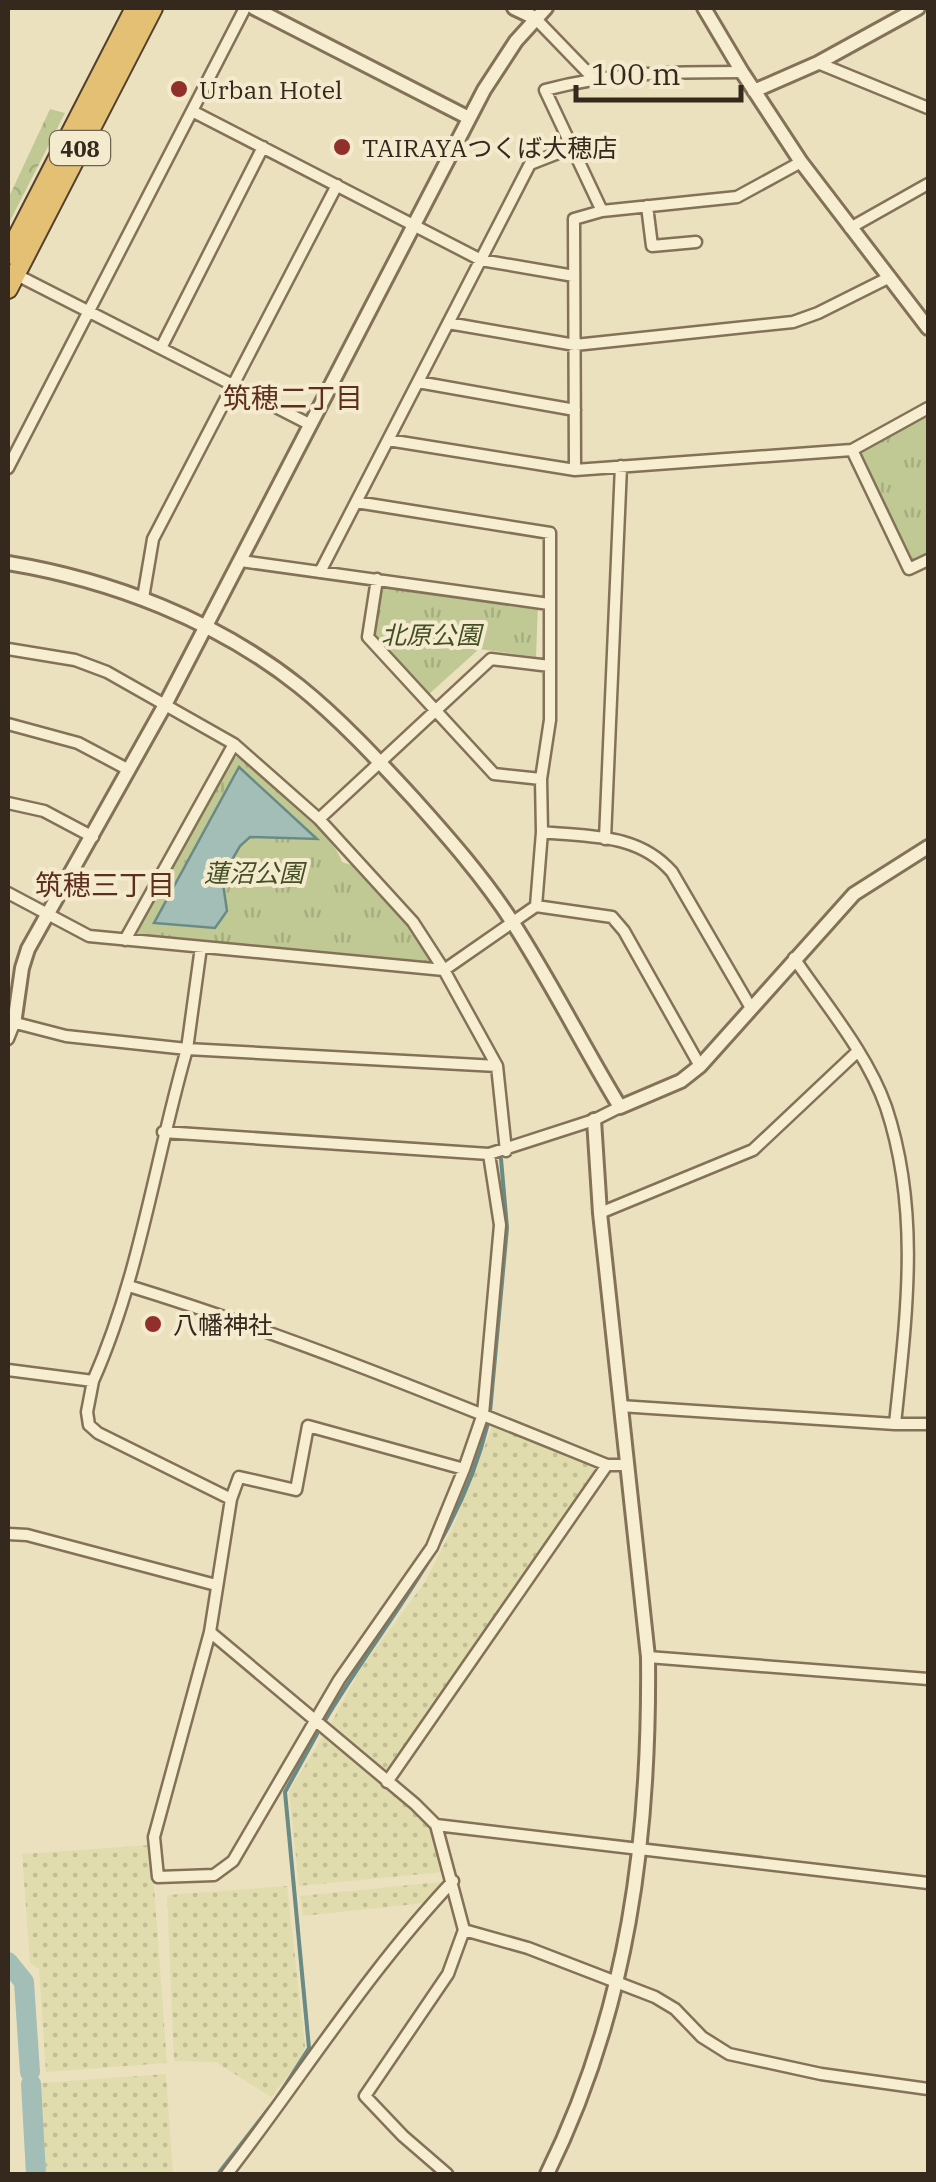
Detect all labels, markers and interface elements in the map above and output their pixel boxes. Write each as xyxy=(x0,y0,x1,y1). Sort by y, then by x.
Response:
scale bar xyxy=(576,40,741,102)
text: 100 m xyxy=(591,54,681,93)
place label: Urban Hotel xyxy=(199,73,343,106)
marker: Urban Hotel xyxy=(168,78,190,100)
road number: 408 xyxy=(50,131,110,165)
place label: TAIRAYAつくば大穂店 xyxy=(362,131,617,164)
marker: TAIRAYAつくば大穂店 xyxy=(331,136,353,158)
district label: 筑穂二丁目 xyxy=(223,379,363,416)
park label: 北原公園 xyxy=(381,618,484,651)
park label: 蓮沼公園 xyxy=(204,856,307,889)
district label: 筑穂三丁目 xyxy=(35,866,175,903)
place label: 八幡神社 xyxy=(173,1308,273,1341)
marker: 八幡神社 xyxy=(142,1313,164,1335)

